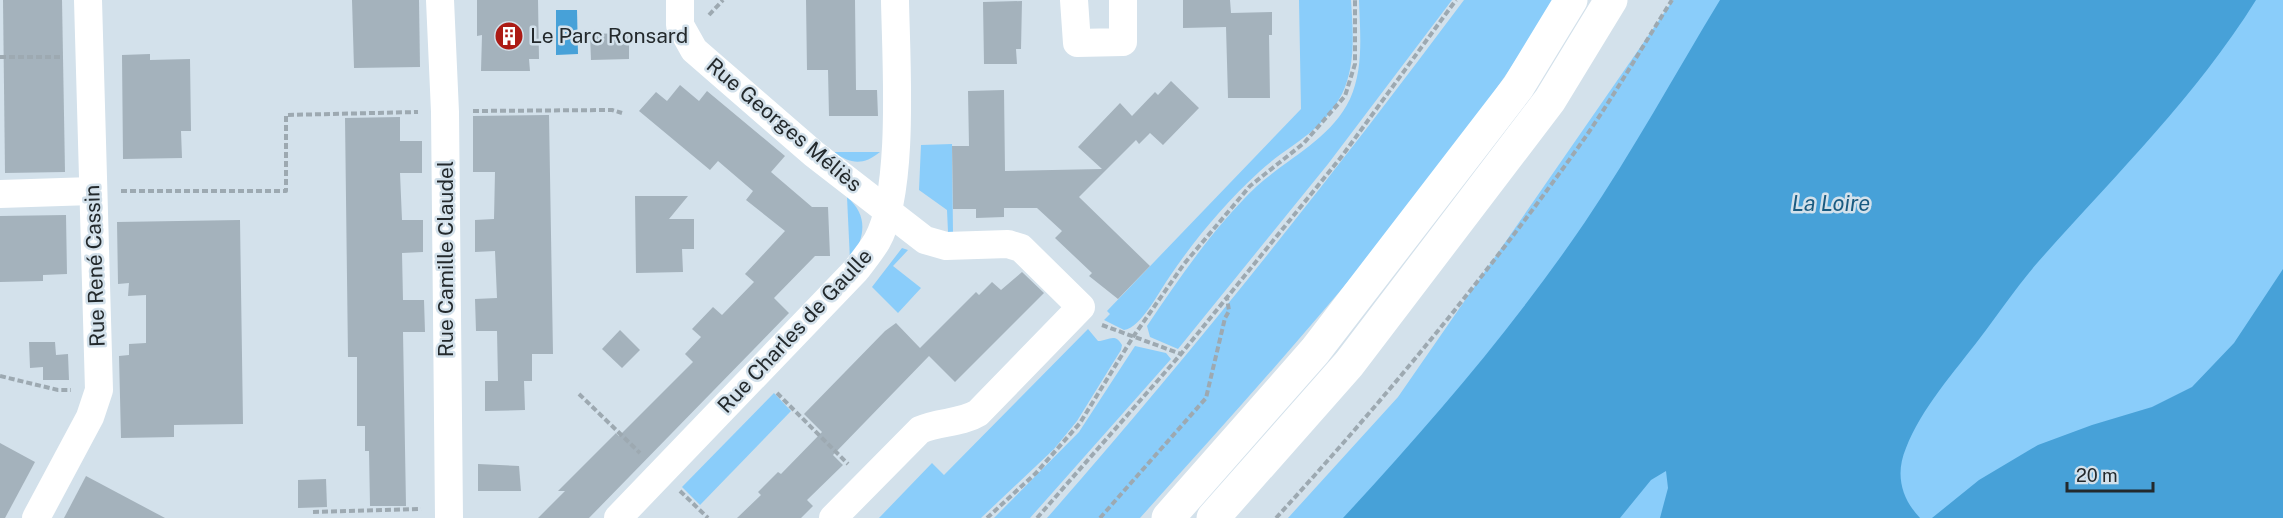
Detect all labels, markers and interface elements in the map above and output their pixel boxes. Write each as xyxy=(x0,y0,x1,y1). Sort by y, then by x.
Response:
building icon: Le Parc Ronsard xyxy=(493,20,525,52)
place label: Le Parc Ronsard xyxy=(530,23,688,48)
street label: Rue Georges Méliès xyxy=(702,53,867,197)
street label: Rue Camille Claudel xyxy=(433,161,458,357)
street label: Rue René Cassin xyxy=(79,184,110,348)
water label: La Loire xyxy=(1792,190,1870,216)
street label: Rue Charles de Gaulle xyxy=(712,244,877,418)
scale bar xyxy=(2067,455,2152,493)
text: 20 m xyxy=(2076,465,2118,486)

